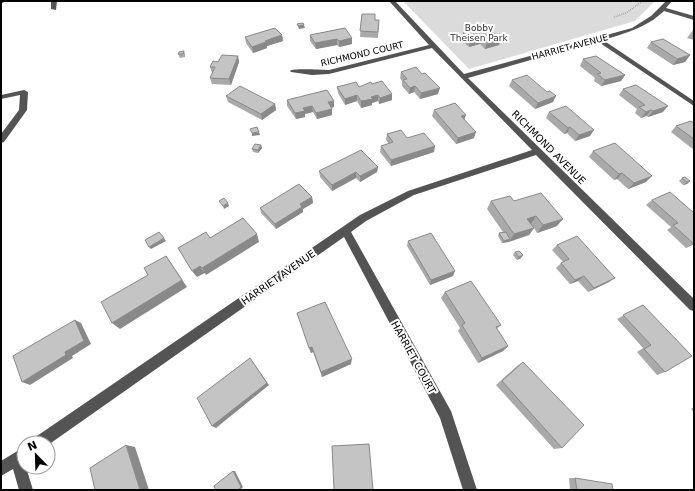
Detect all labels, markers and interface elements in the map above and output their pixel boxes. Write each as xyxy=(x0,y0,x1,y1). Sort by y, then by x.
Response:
park label: Bobby Theisen Park xyxy=(449,23,509,43)
street label: HARRIET AVENUE xyxy=(531,32,610,62)
street label: RICHMOND COURT xyxy=(320,40,405,68)
street label: RICHMOND AVENUE xyxy=(509,108,588,187)
street label: HARRIET AVENUE xyxy=(239,248,317,307)
street label: HARRIET COURT xyxy=(389,319,439,396)
north arrow xyxy=(16,435,56,475)
text: N xyxy=(26,438,39,454)

